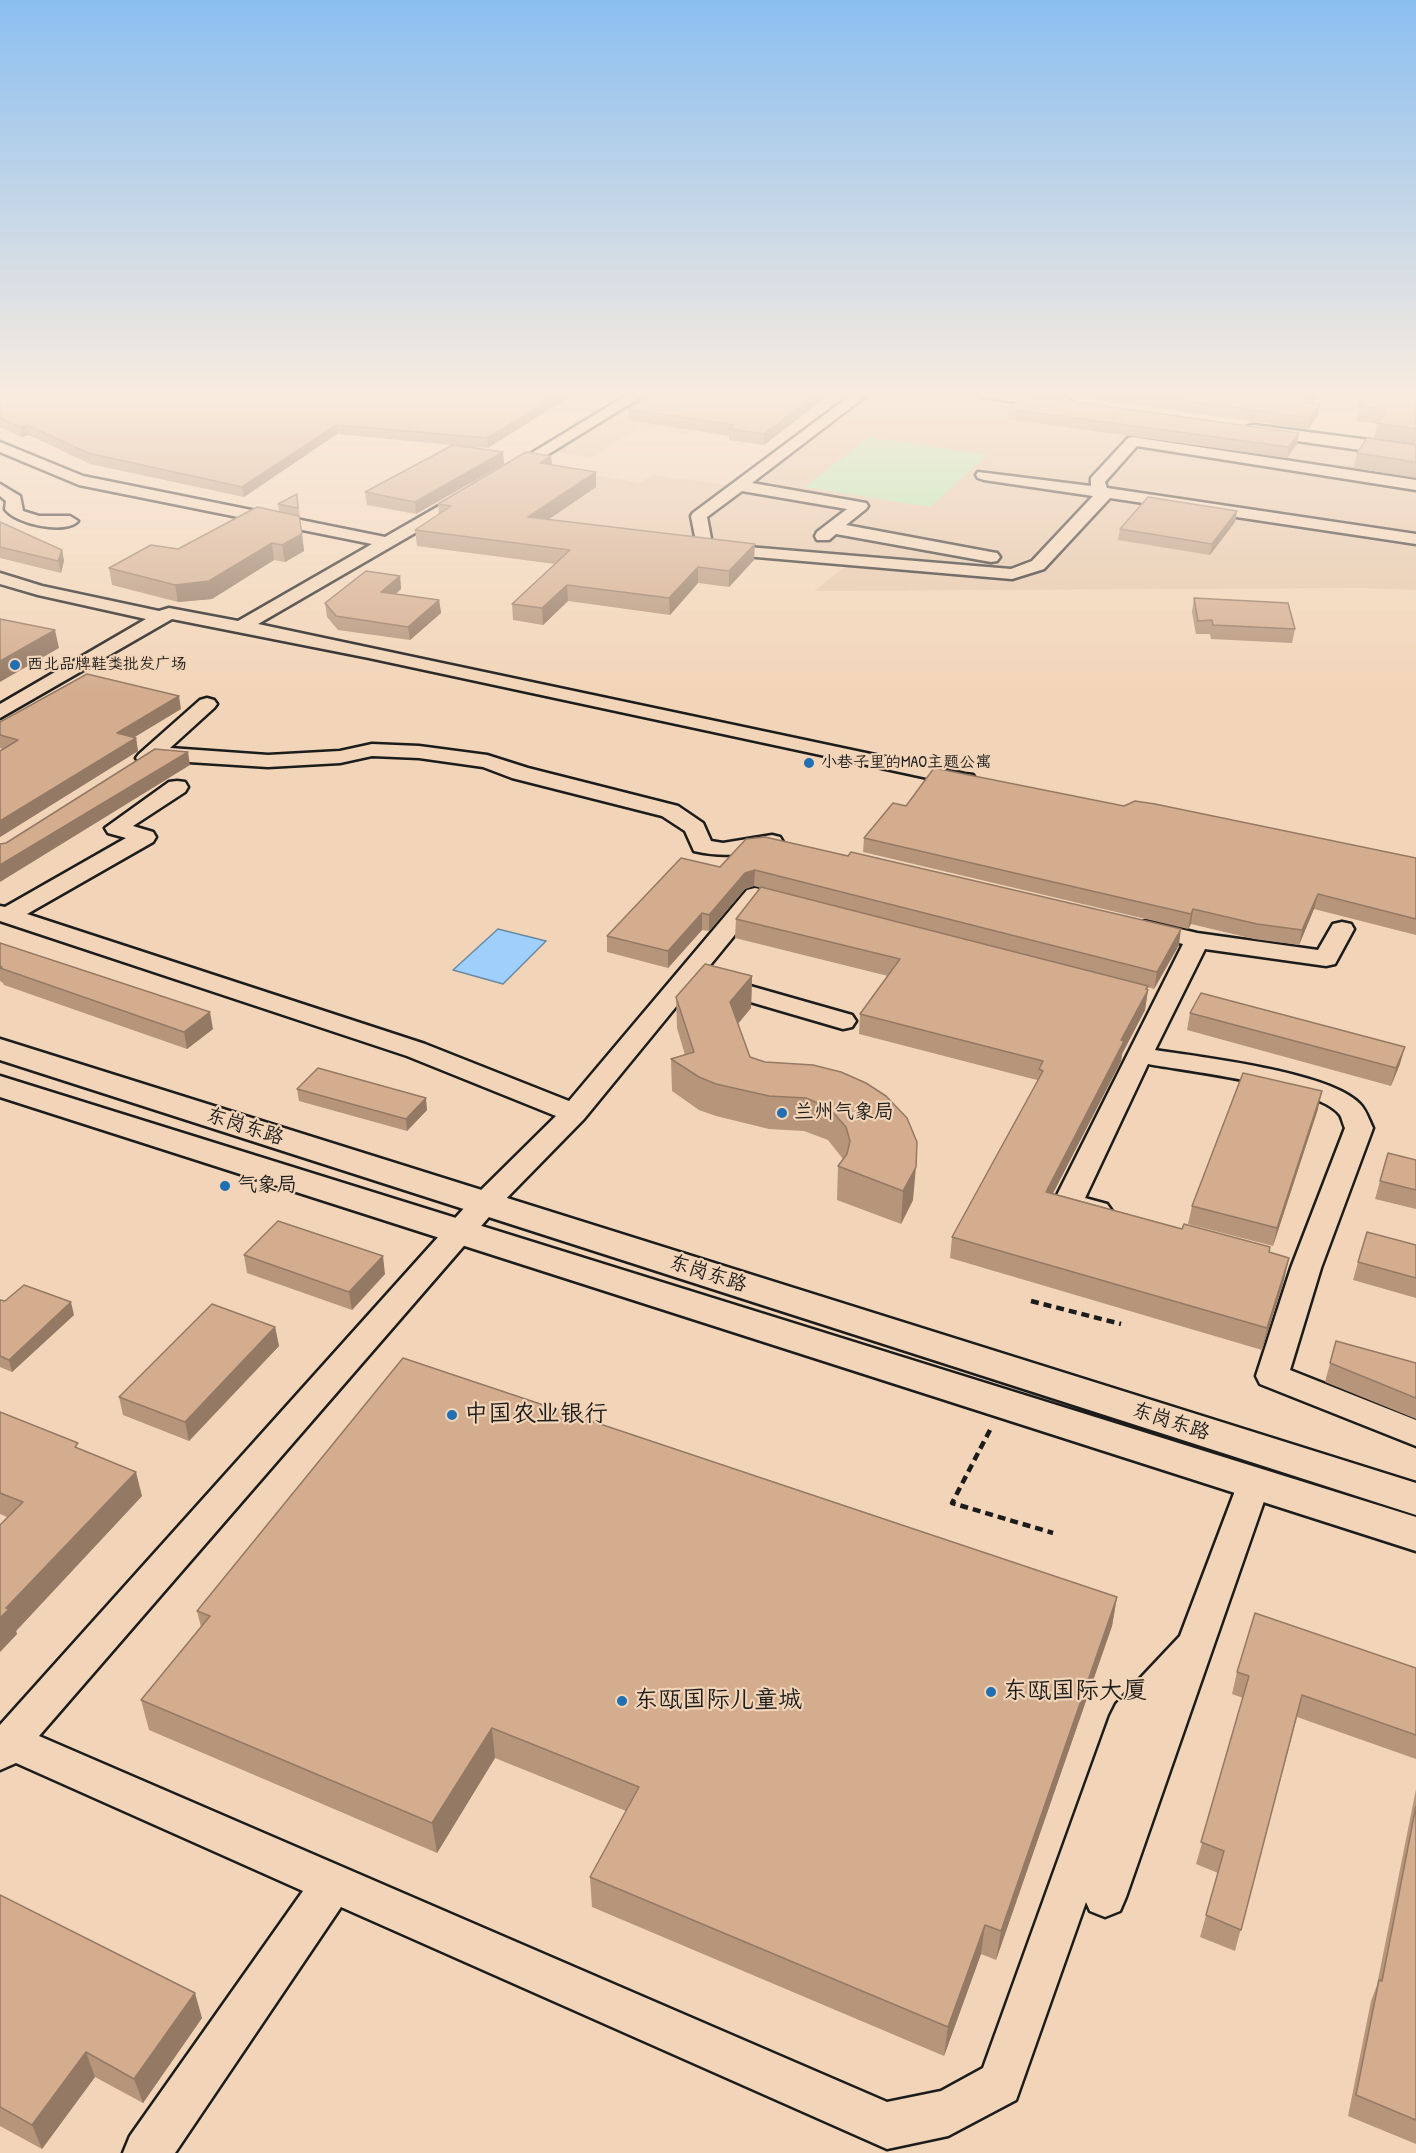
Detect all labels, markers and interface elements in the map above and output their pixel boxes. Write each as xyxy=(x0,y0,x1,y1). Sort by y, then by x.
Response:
place label: 西北品牌鞋类批发广场 xyxy=(27,655,187,675)
marker: 西北品牌鞋类批发广场 xyxy=(8,658,22,672)
place label: 小巷子里的MAO主题公寓 xyxy=(821,753,991,773)
marker: 小巷子里的MAO主题公寓 xyxy=(802,756,816,770)
place label: 兰州气象局 xyxy=(794,1101,894,1125)
street label: 东岗东路 xyxy=(203,1103,287,1151)
marker: 兰州气象局 xyxy=(775,1106,789,1120)
place label: 气象局 xyxy=(237,1174,297,1198)
marker: 气象局 xyxy=(218,1179,232,1193)
street label: 东岗东路 xyxy=(666,1250,750,1298)
street label: 东岗东路 xyxy=(1129,1398,1213,1446)
place label: 中国农业银行 xyxy=(464,1401,608,1429)
marker: 中国农业银行 xyxy=(445,1408,459,1422)
place label: 东瓯国际大厦 xyxy=(1003,1678,1147,1706)
marker: 东瓯国际大厦 xyxy=(984,1685,998,1699)
place label: 东瓯国际儿童城 xyxy=(634,1687,802,1715)
marker: 东瓯国际儿童城 xyxy=(615,1694,629,1708)

